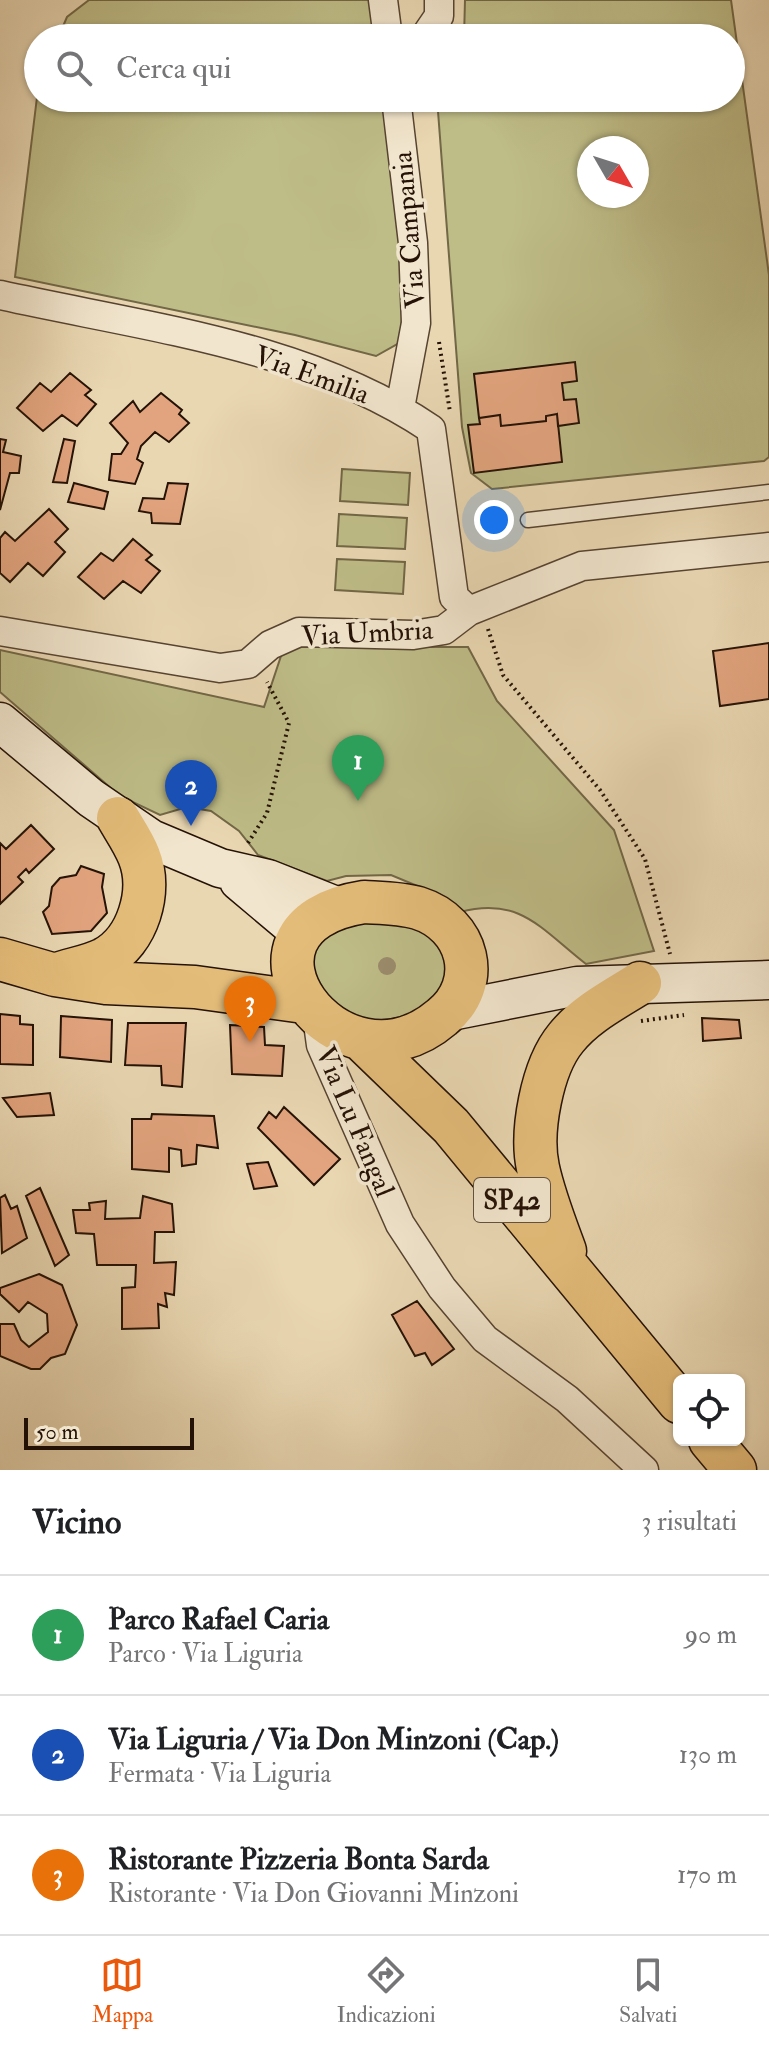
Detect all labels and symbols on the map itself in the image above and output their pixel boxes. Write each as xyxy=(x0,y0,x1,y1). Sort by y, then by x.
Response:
north arrow xyxy=(577,136,649,208)
street label: Via Campania xyxy=(385,150,434,310)
street label: Via Emilia xyxy=(249,338,374,413)
your location xyxy=(474,500,514,540)
street label: Via Umbria xyxy=(300,613,434,654)
pin: 1 xyxy=(332,735,384,801)
pin: 2 xyxy=(165,760,217,826)
pin: 3 xyxy=(224,976,276,1042)
street label: Via Lu Fangal xyxy=(307,1041,402,1202)
road number: SP42 xyxy=(474,1178,550,1222)
scale bar xyxy=(24,1414,194,1450)

